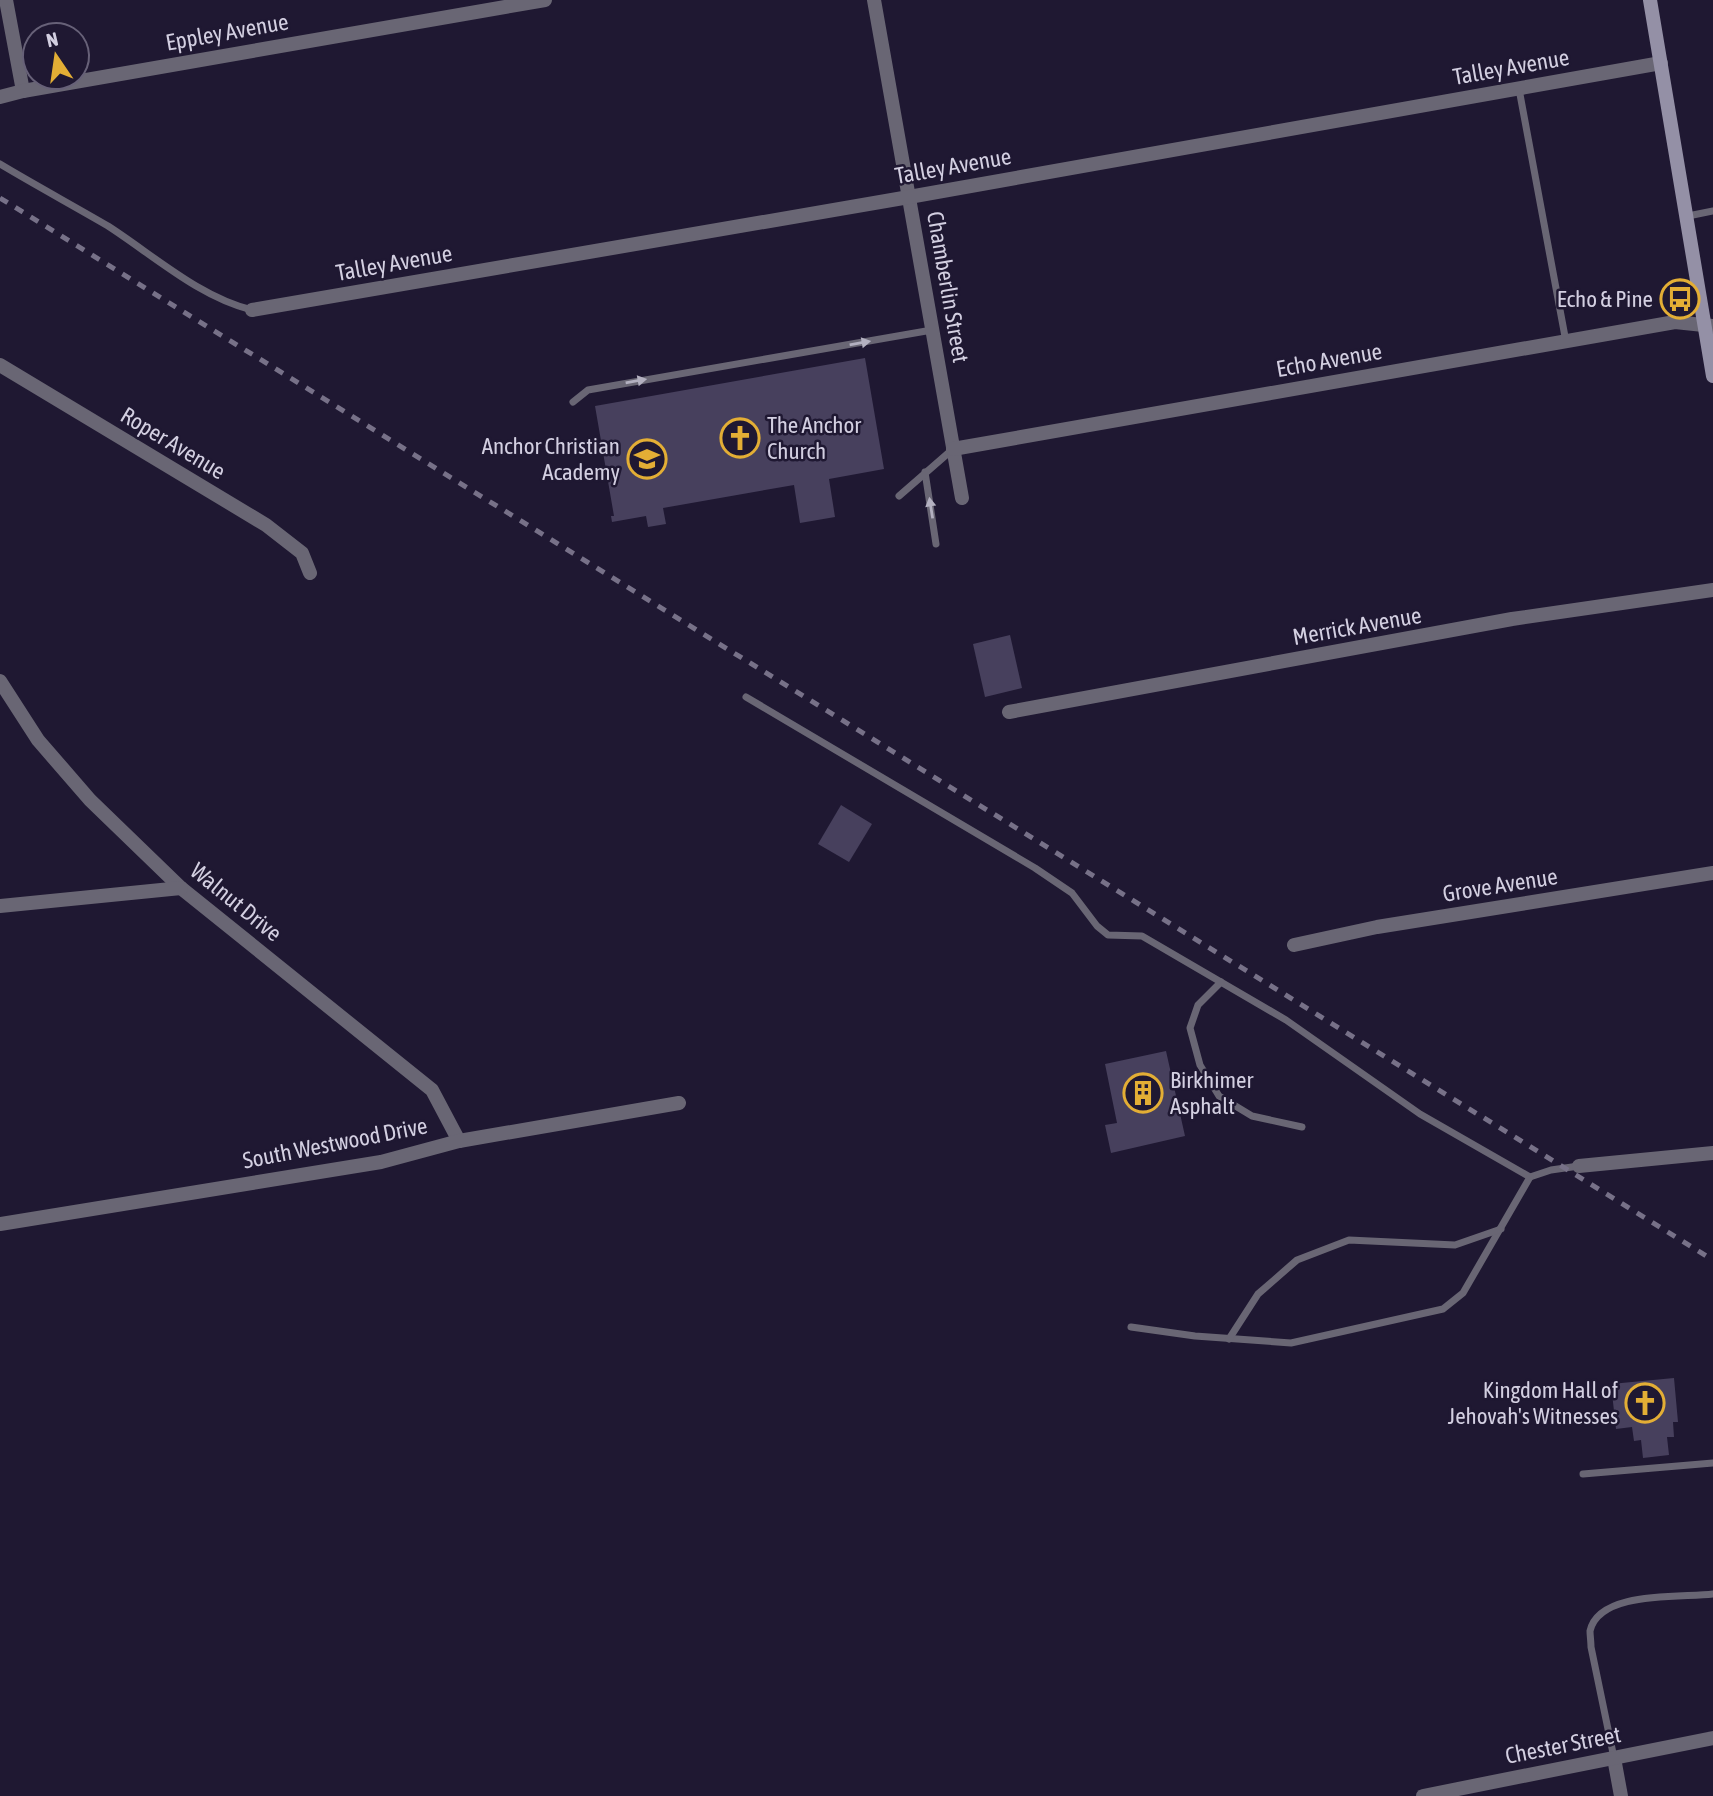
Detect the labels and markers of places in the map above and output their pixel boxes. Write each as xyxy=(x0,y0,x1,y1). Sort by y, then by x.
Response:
bus stop icon: Echo & Pine xyxy=(1659,278,1701,320)
place label: Echo & Pine xyxy=(1557,286,1653,312)
place label: The Anchor Church xyxy=(767,412,862,464)
church icon: The Anchor Church xyxy=(719,417,761,459)
place label: Anchor Christian Academy xyxy=(482,433,620,485)
school or university icon: Anchor Christian Academy xyxy=(626,438,668,480)
place label: Birkhimer Asphalt xyxy=(1170,1067,1255,1119)
building icon: Birkhimer Asphalt xyxy=(1122,1072,1164,1114)
place label: Kingdom Hall of Jehovah's Witnesses xyxy=(1448,1377,1618,1429)
church icon: Kingdom Hall of Jehovah's Witnesses xyxy=(1624,1382,1666,1424)

